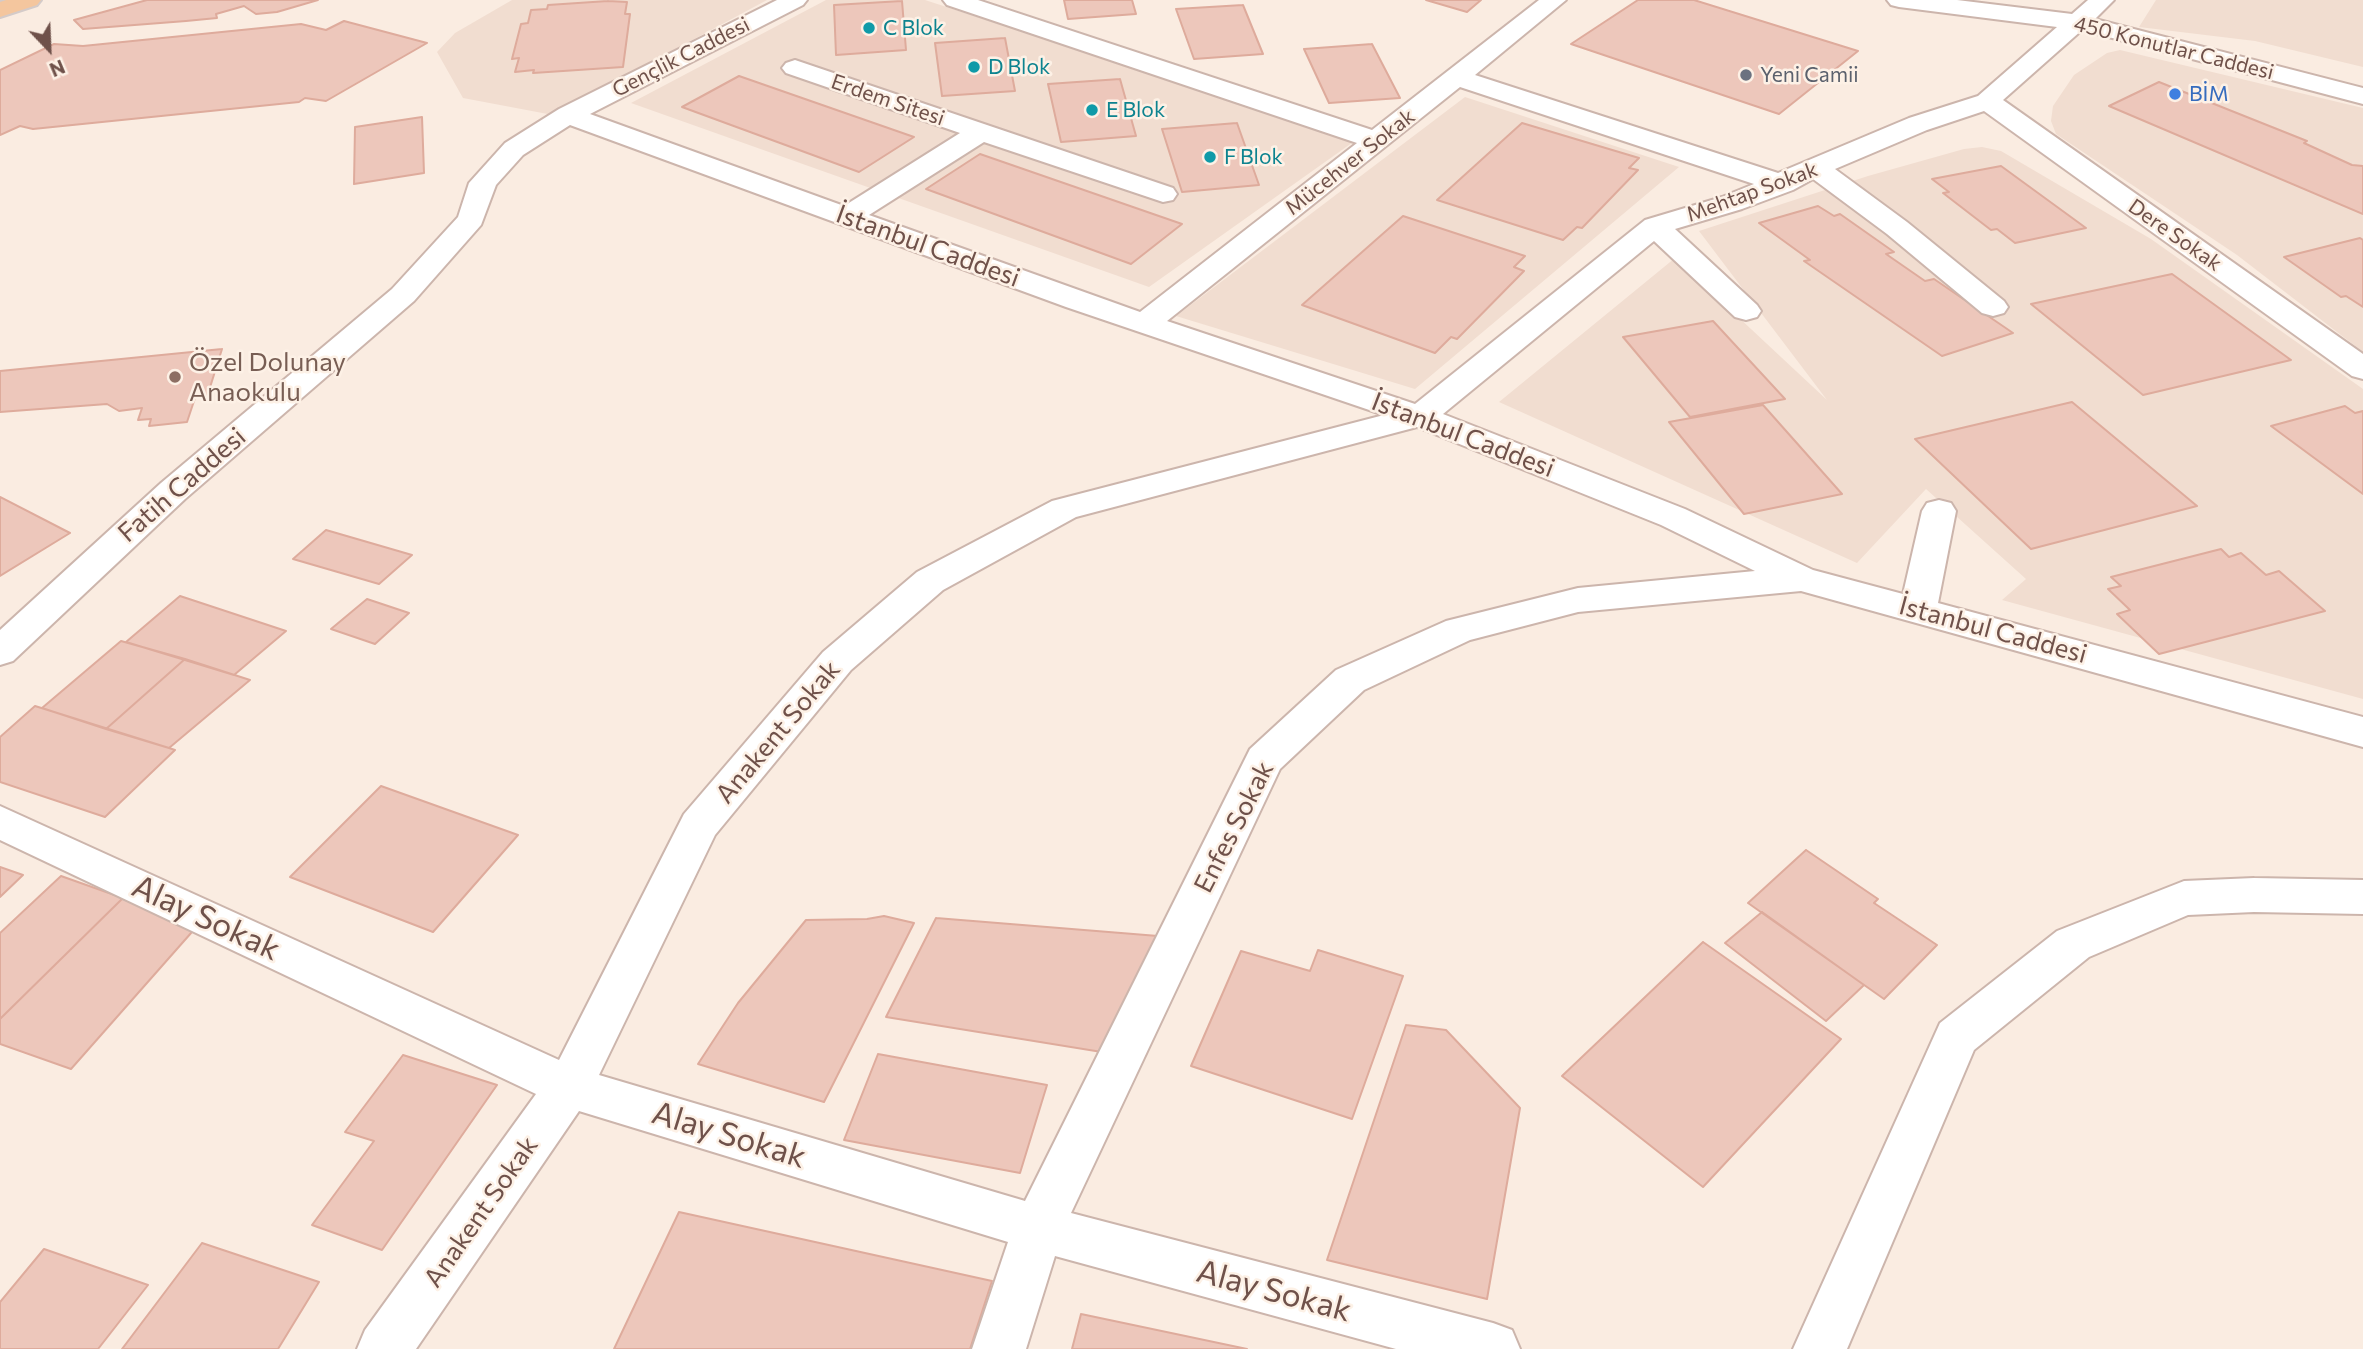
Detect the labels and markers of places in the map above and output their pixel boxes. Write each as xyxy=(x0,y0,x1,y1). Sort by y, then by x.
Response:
place label: C Blok xyxy=(883,15,944,41)
marker: C Blok xyxy=(861,20,877,36)
place label: D Blok xyxy=(988,54,1050,80)
marker: D Blok xyxy=(966,59,982,75)
place label: Yeni Camii xyxy=(1760,62,1859,88)
marker: Yeni Camii xyxy=(1738,67,1754,83)
place label: BİM xyxy=(2189,81,2229,107)
marker: BİM xyxy=(2167,86,2183,102)
place label: E Blok xyxy=(1106,97,1165,123)
marker: E Blok xyxy=(1084,102,1100,118)
place label: F Blok xyxy=(1224,144,1283,170)
marker: F Blok xyxy=(1202,149,1218,165)
place label: Özel Dolunay Anaokulu xyxy=(189,346,346,408)
marker: Özel Dolunay Anaokulu xyxy=(167,369,183,385)

